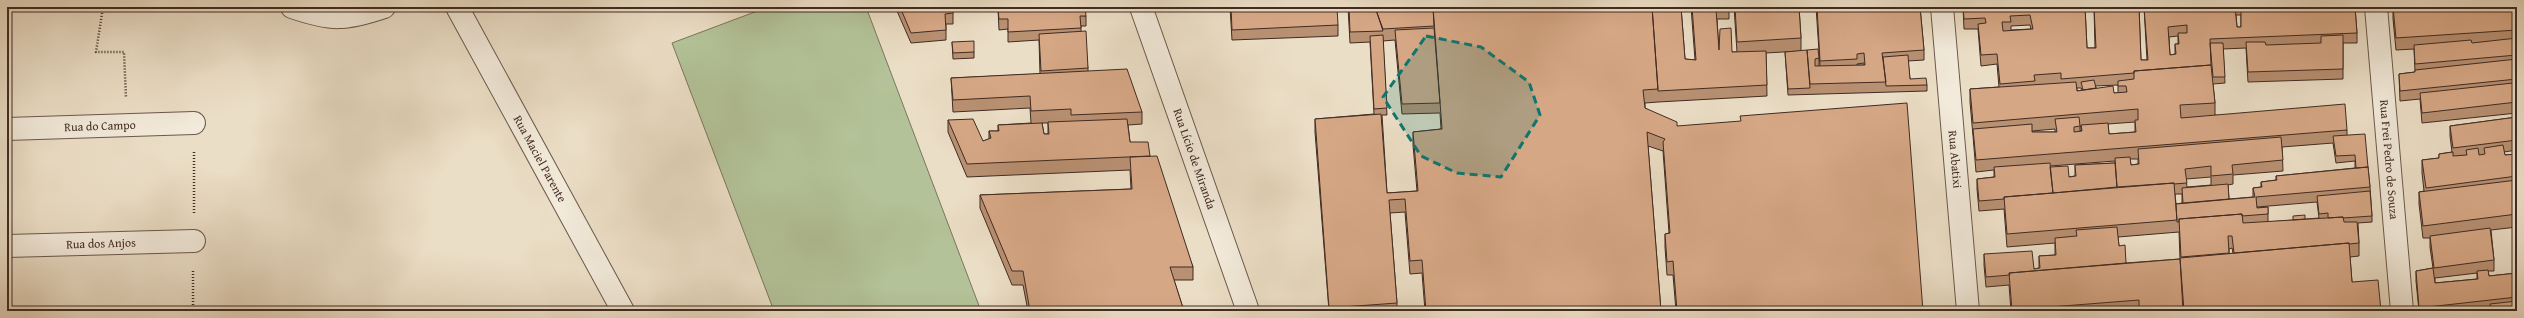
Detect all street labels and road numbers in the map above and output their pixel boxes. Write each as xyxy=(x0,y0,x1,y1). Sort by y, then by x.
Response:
street label: Rua Frei Pedro de Souza xyxy=(2376,99,2403,220)
street label: Rua Lício de Miranda xyxy=(1169,106,1221,212)
street label: Rua Maciel Parente xyxy=(510,112,571,205)
street label: Rua do Campo xyxy=(64,116,136,135)
street label: Rua Abatixi xyxy=(1945,130,1967,190)
street label: Rua dos Anjos xyxy=(66,234,136,252)

